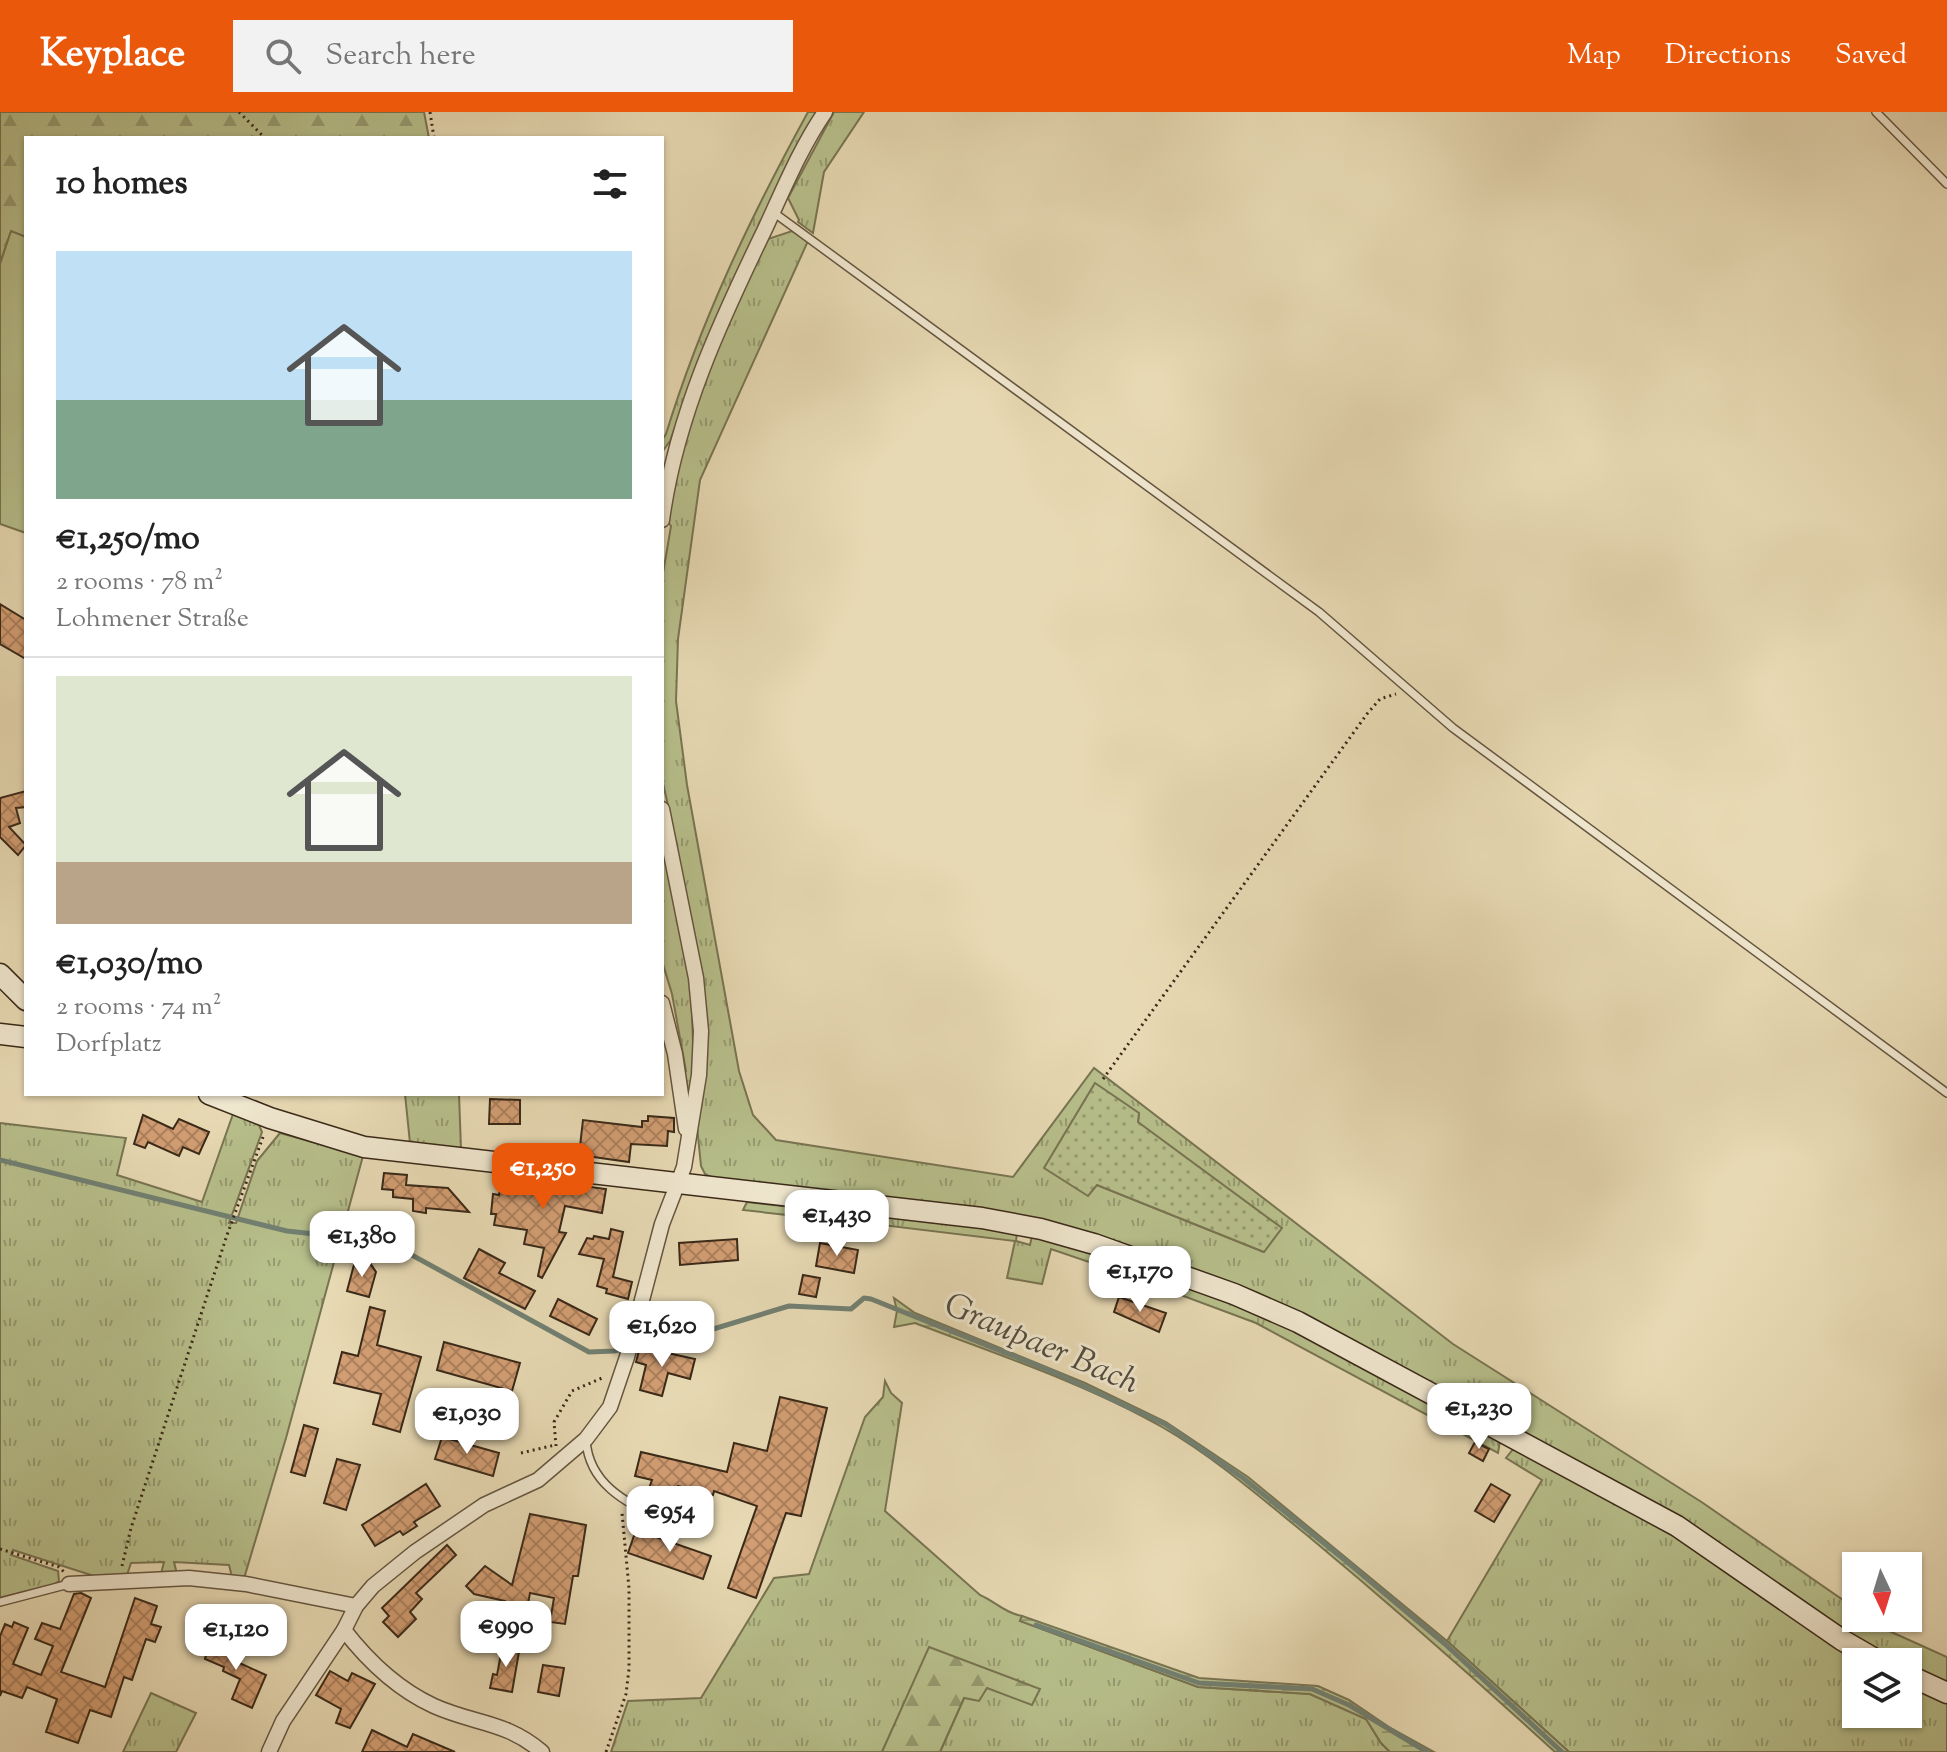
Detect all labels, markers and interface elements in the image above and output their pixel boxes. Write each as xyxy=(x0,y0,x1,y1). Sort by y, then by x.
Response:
search box xyxy=(233,20,793,92)
text: Keyplace xyxy=(40,29,185,83)
icon: search xyxy=(261,34,305,78)
text: Search here xyxy=(325,35,476,78)
text: Map xyxy=(1567,36,1621,76)
text: Directions xyxy=(1665,36,1791,76)
text: Saved xyxy=(1835,36,1907,76)
text: 10 homes xyxy=(56,160,188,209)
icon: filters xyxy=(588,162,632,206)
icon: home xyxy=(272,303,416,447)
text: €1,250/mo xyxy=(56,515,200,564)
text: 2 rooms · 78 m² xyxy=(56,564,223,601)
text: Lohmener Straße xyxy=(56,601,249,638)
icon: home xyxy=(272,728,416,872)
text: €1,030/mo xyxy=(56,940,203,989)
text: 2 rooms · 74 m² xyxy=(56,989,221,1026)
text: Dorfplatz xyxy=(56,1026,162,1063)
pin: €1,250 xyxy=(478,1143,608,1211)
text: €1,250 xyxy=(510,1150,576,1187)
pin: €1,430 xyxy=(772,1190,902,1258)
text: €1,430 xyxy=(803,1197,871,1234)
pin: €1,380 xyxy=(297,1211,427,1279)
text: €1,380 xyxy=(328,1218,396,1255)
pin: €1,170 xyxy=(1075,1246,1205,1314)
text: €1,170 xyxy=(1107,1253,1173,1290)
water label: Graupaer Bach xyxy=(936,1282,1146,1408)
pin: €1,620 xyxy=(597,1301,727,1369)
text: €1,620 xyxy=(627,1308,697,1345)
pin: €1,230 xyxy=(1414,1383,1544,1451)
pin: €1,030 xyxy=(402,1388,532,1456)
text: €1,230 xyxy=(1445,1390,1513,1427)
text: €1,030 xyxy=(433,1395,501,1432)
pin: €954 xyxy=(623,1486,717,1554)
text: €954 xyxy=(645,1493,695,1530)
north arrow xyxy=(1842,1552,1922,1632)
map controls xyxy=(1842,1552,1922,1728)
pin: €990 xyxy=(459,1601,553,1669)
pin: €1,120 xyxy=(171,1604,301,1672)
text: €990 xyxy=(479,1608,534,1645)
text: €1,120 xyxy=(203,1611,269,1648)
button: layers xyxy=(1842,1648,1922,1728)

